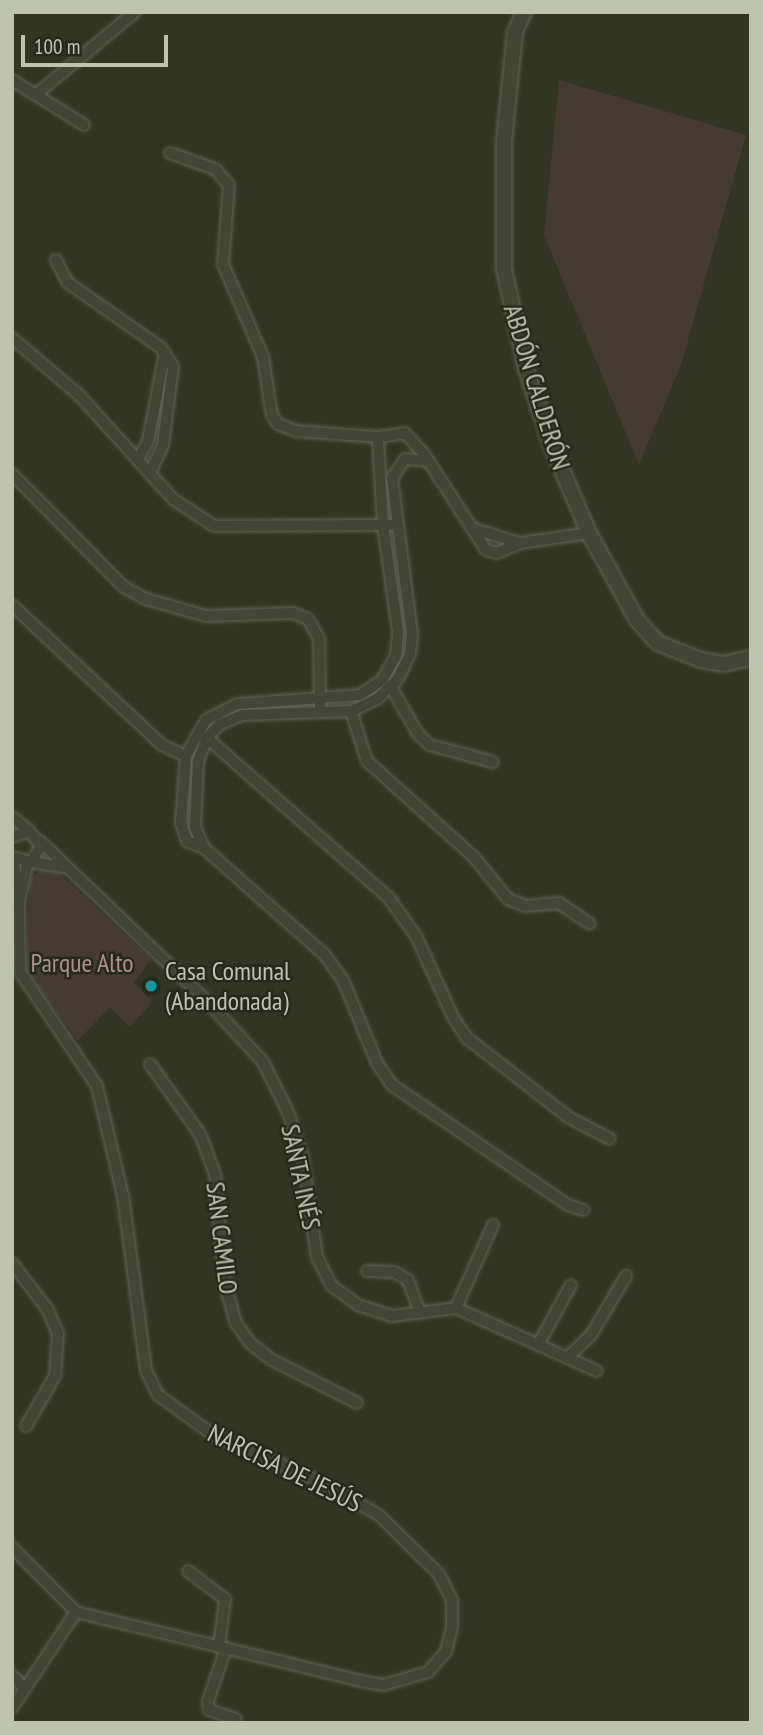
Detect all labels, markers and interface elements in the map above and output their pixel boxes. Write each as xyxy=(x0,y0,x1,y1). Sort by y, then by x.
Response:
scale bar xyxy=(24,21,172,65)
text: 100 m xyxy=(34,33,80,60)
street label: ABDÓN CALDERÓN xyxy=(497,301,577,473)
park label: Parque Alto xyxy=(30,947,134,979)
place label: Casa Comunal (Abandonada) xyxy=(165,955,290,1016)
marker: Casa Comunal (Abandonada) xyxy=(143,978,159,994)
street label: SANTA INÉS xyxy=(275,1121,327,1233)
street label: SAN CAMILO xyxy=(200,1180,244,1296)
street label: NARCISA DE JESÚS xyxy=(202,1417,368,1519)

